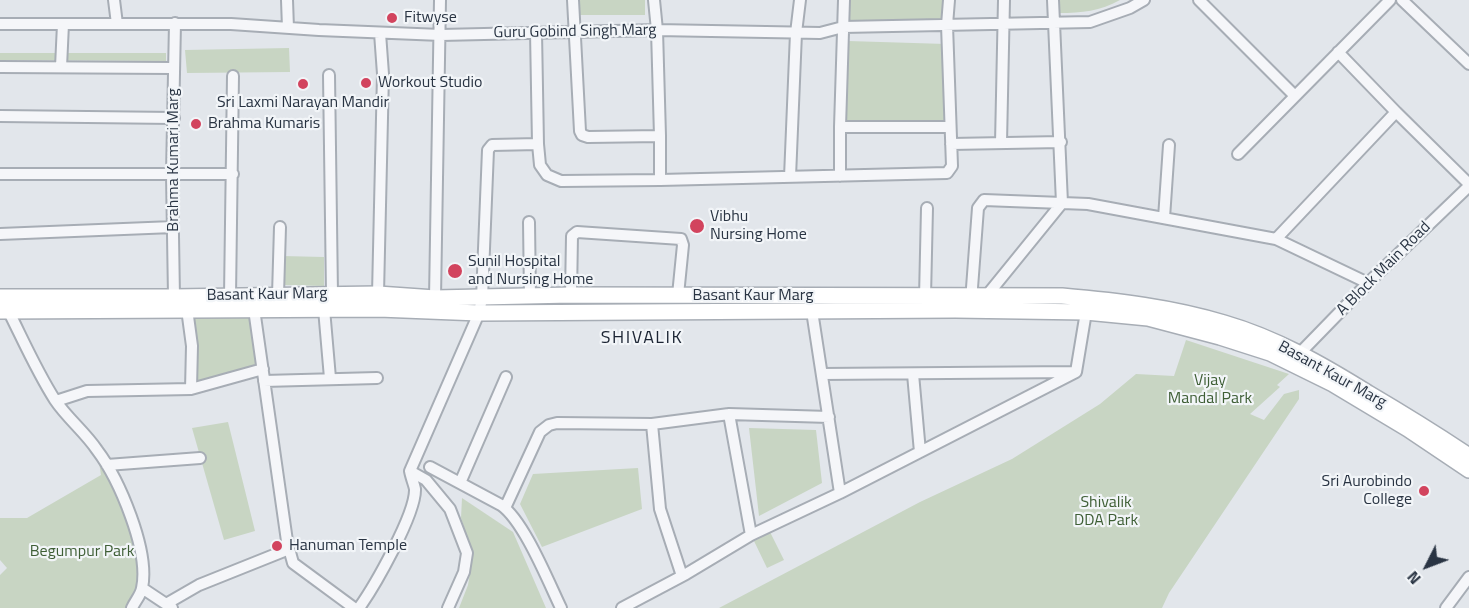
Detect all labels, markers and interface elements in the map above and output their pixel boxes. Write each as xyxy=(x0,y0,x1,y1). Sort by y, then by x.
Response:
place label: Fitwyse xyxy=(404,8,457,28)
marker: Fitwyse xyxy=(385,11,399,25)
street label: Guru Gobind Singh Marg xyxy=(493,21,657,43)
place label: Workout Studio xyxy=(378,73,482,93)
marker: Workout Studio xyxy=(359,76,373,90)
marker: Sri Laxmi Narayan Mandir xyxy=(296,77,310,91)
street label: Brahma Kumari Marg xyxy=(164,88,184,232)
place label: Sri Laxmi Narayan Mandir xyxy=(217,93,389,113)
place label: Brahma Kumaris xyxy=(208,114,320,134)
marker: Brahma Kumaris xyxy=(189,117,203,131)
place label: Vibhu Nursing Home xyxy=(710,207,807,245)
marker: Vibhu Nursing Home xyxy=(688,217,706,235)
street label: A Block Main Road xyxy=(1333,218,1435,320)
place label: Sunil Hospital and Nursing Home xyxy=(468,252,593,290)
marker: Sunil Hospital and Nursing Home xyxy=(446,262,464,280)
street label: Basant Kaur Marg xyxy=(206,284,328,306)
street label: Basant Kaur Marg xyxy=(693,286,813,306)
district label: SHIVALIK xyxy=(601,328,683,350)
street label: Basant Kaur Marg xyxy=(1275,337,1389,413)
park label: Vijay Mandal Park xyxy=(1168,371,1252,409)
place label: Sri Aurobindo College xyxy=(1321,472,1412,510)
marker: Sri Aurobindo College xyxy=(1417,484,1431,498)
park label: Shivalik DDA Park xyxy=(1074,493,1138,531)
place label: Hanuman Temple xyxy=(289,536,407,556)
north arrow xyxy=(1397,536,1457,596)
marker: Hanuman Temple xyxy=(270,539,284,553)
park label: Begumpur Park xyxy=(30,542,134,562)
text: N xyxy=(1401,566,1426,590)

